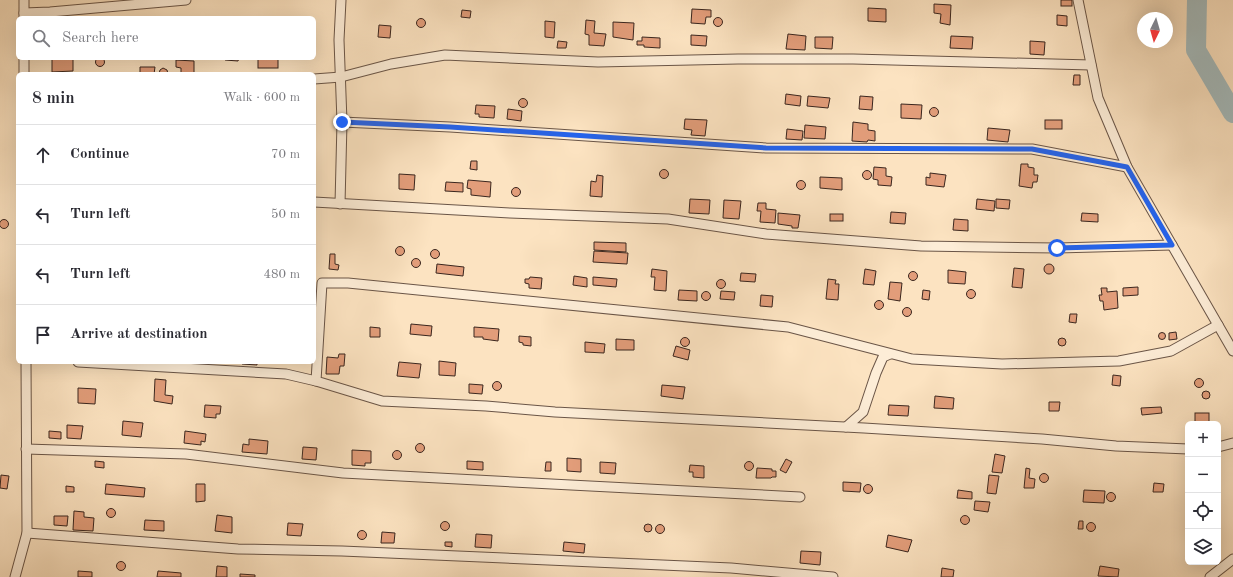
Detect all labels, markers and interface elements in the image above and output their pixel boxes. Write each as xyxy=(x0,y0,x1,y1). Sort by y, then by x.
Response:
north arrow xyxy=(1137,12,1173,48)
search box xyxy=(16,16,316,60)
icon: search xyxy=(30,27,52,49)
text: Search here xyxy=(62,31,139,46)
text: 8 min xyxy=(32,90,75,107)
text: Walk · 600 m xyxy=(223,91,300,104)
route end xyxy=(333,113,351,131)
icon: ahead xyxy=(32,144,54,166)
text: Continue xyxy=(70,147,129,162)
text: 70 m xyxy=(271,148,300,161)
icon: left xyxy=(32,204,54,226)
text: Turn left xyxy=(70,207,130,222)
text: 50 m xyxy=(271,208,300,221)
route start xyxy=(1048,239,1066,257)
icon: left xyxy=(32,264,54,286)
text: Turn left xyxy=(70,267,130,282)
text: 480 m xyxy=(263,268,300,281)
icon: arrive xyxy=(32,324,54,346)
text: Arrive at destination xyxy=(70,327,208,342)
map controls xyxy=(1185,421,1221,565)
button: + xyxy=(1185,421,1221,457)
button: − xyxy=(1185,457,1221,493)
button: locate xyxy=(1185,493,1221,529)
button: layers xyxy=(1185,529,1221,565)

